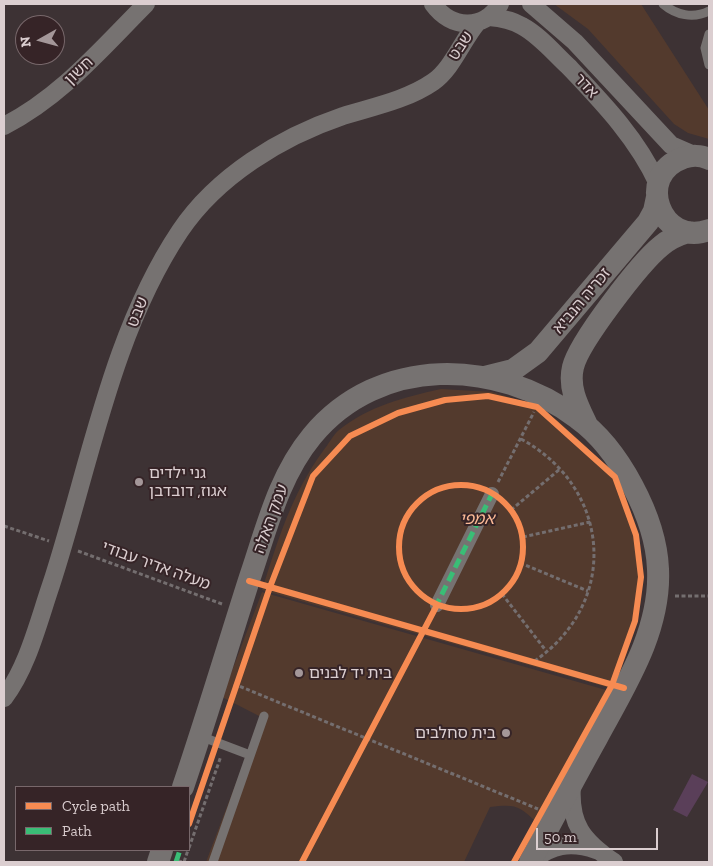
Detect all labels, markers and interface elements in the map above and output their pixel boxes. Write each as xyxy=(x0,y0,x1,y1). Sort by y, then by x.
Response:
north arrow xyxy=(15,15,65,65)
street label: שבט xyxy=(444,28,478,64)
text: N xyxy=(17,35,35,48)
street label: חשון xyxy=(61,53,97,89)
street label: אדר xyxy=(570,70,602,102)
street label: זכריה הנביא xyxy=(549,264,615,338)
street label: שבט xyxy=(123,294,153,330)
place label: גני ילדים אגוז, דובדבן xyxy=(149,463,227,501)
marker: גני ילדים אגוז, דובדבן xyxy=(133,476,145,488)
street label: עמק האלה xyxy=(250,482,292,556)
park label: אמפי xyxy=(460,509,494,529)
street label: מעלה אדיר עבודי xyxy=(99,537,213,595)
place label: בית יד לבנים xyxy=(309,663,392,683)
marker: בית יד לבנים xyxy=(293,667,305,679)
place label: בית סחלבים xyxy=(415,723,496,743)
marker: בית סחלבים xyxy=(500,727,512,739)
legend xyxy=(15,786,190,851)
text: Cycle path xyxy=(62,797,130,815)
scale bar xyxy=(538,818,660,850)
text: Path xyxy=(62,822,92,840)
text: 50 m xyxy=(544,828,577,846)

